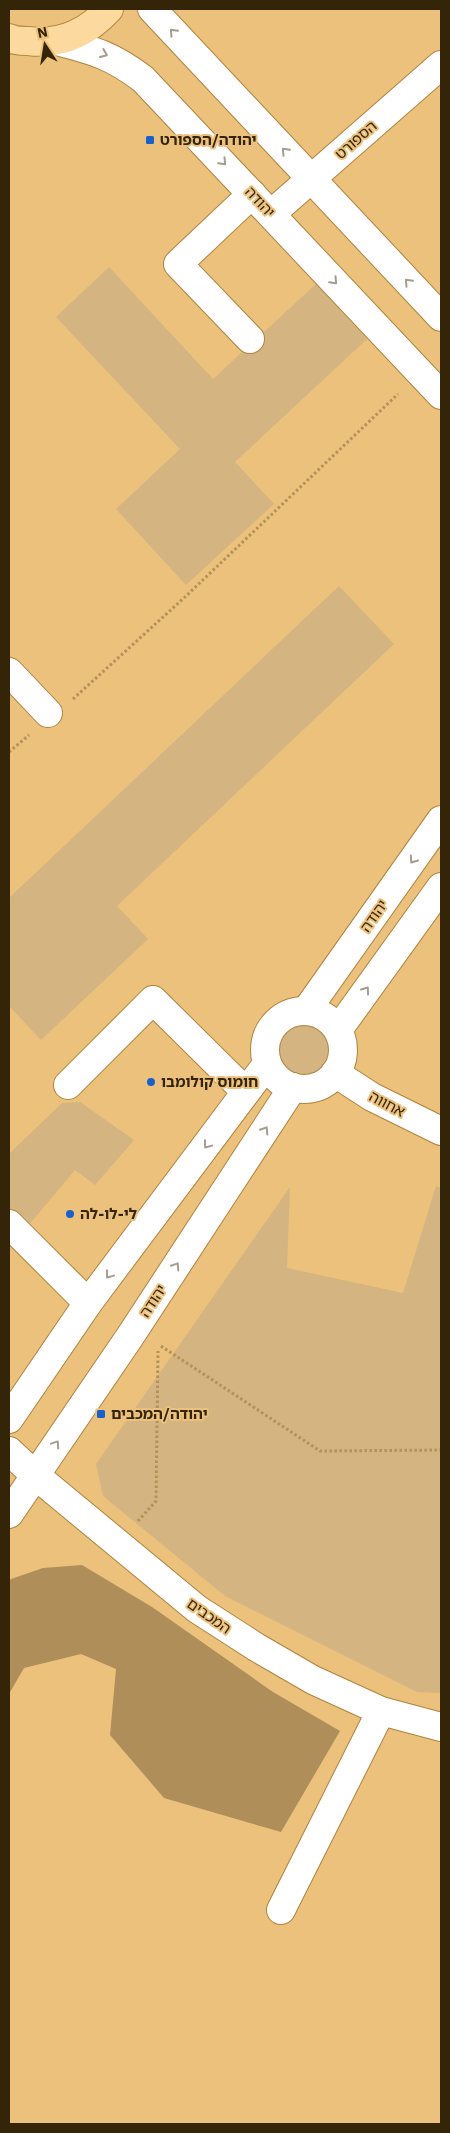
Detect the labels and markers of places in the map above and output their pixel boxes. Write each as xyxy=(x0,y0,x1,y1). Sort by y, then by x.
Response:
place label: יהודה/הספורט xyxy=(160,130,257,149)
marker: יהודה/הספורט xyxy=(144,134,156,146)
place label: חומוס קולומבו xyxy=(161,1072,258,1091)
marker: חומוס קולומבו xyxy=(145,1076,157,1088)
place label: לי-לו-לה xyxy=(80,1204,137,1223)
marker: לי-לו-לה xyxy=(64,1208,76,1220)
place label: יהודה/המכבים xyxy=(111,1404,208,1423)
marker: יהודה/המכבים xyxy=(95,1408,107,1420)

